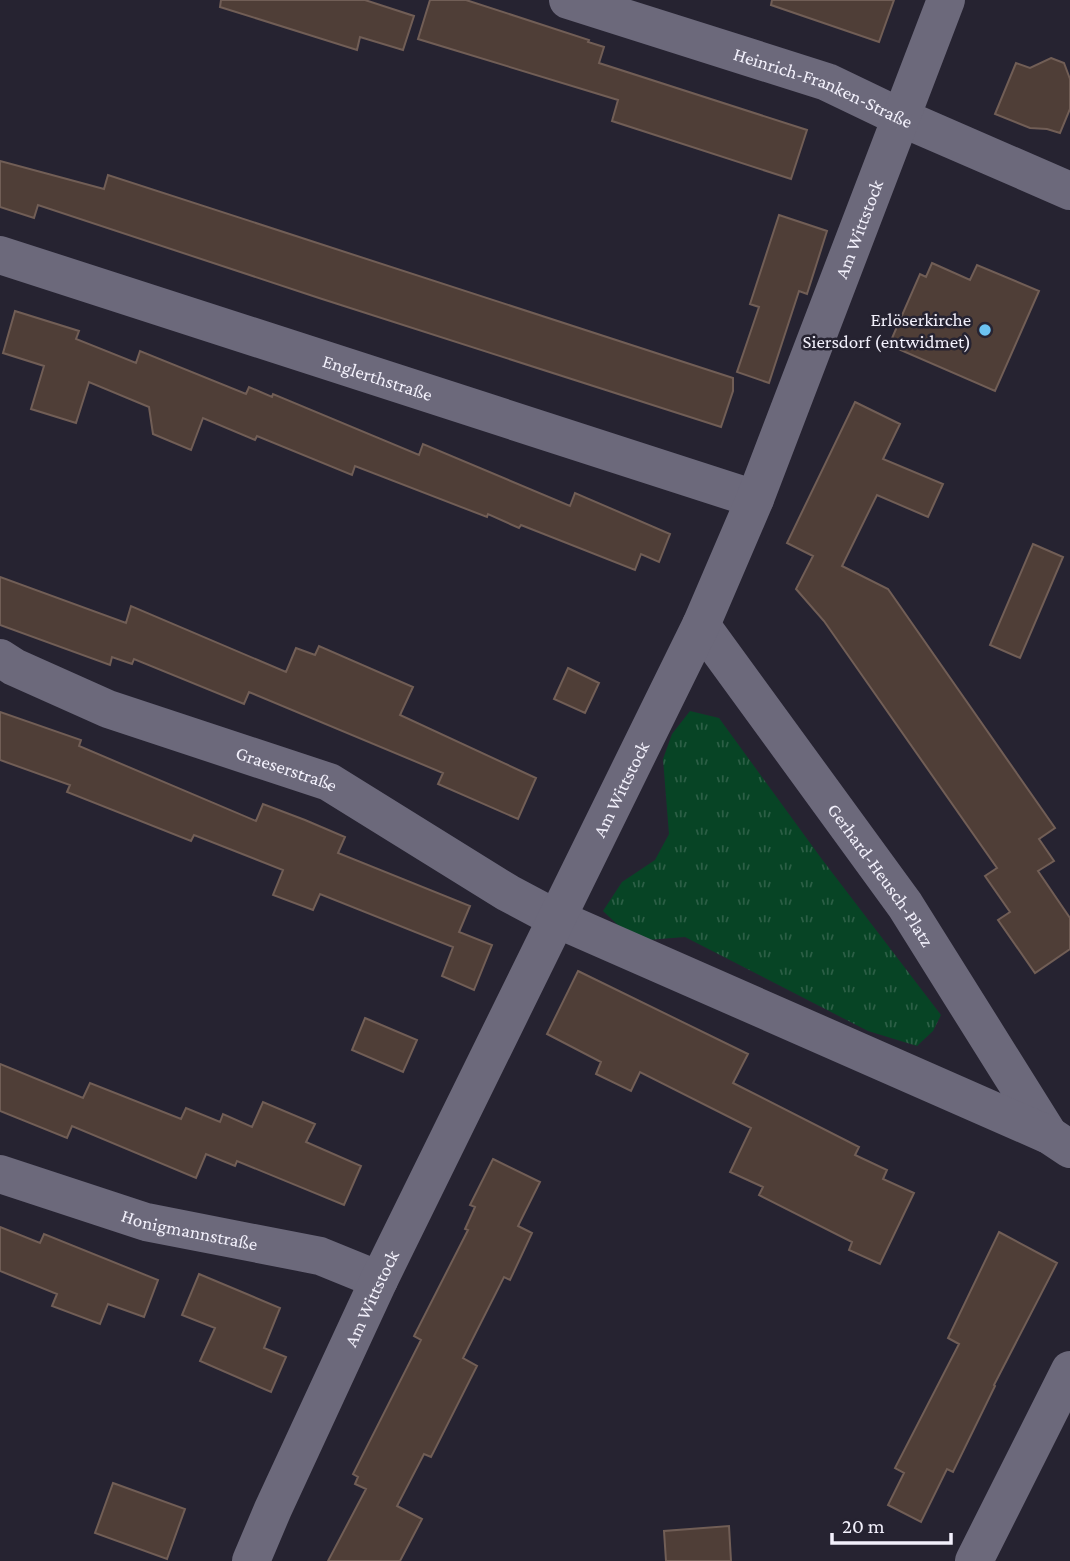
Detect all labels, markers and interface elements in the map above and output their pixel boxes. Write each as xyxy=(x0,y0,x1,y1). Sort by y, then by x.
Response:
street label: Heinrich-Franken-Straße xyxy=(731,43,916,132)
street label: Am Wittstock xyxy=(830,176,887,281)
place label: Erlöserkirche Siersdorf (entwidmet) xyxy=(803,309,971,353)
marker: Erlöserkirche Siersdorf (entwidmet) xyxy=(977,322,993,338)
street label: Englerthstraße xyxy=(320,350,435,405)
street label: Am Wittstock xyxy=(588,737,653,840)
street label: Graeserstraße xyxy=(233,742,342,795)
street label: Gerhard-Heusch-Platz xyxy=(824,799,939,950)
street label: Honigmannstraße xyxy=(119,1204,260,1254)
street label: Am Wittstock xyxy=(339,1246,403,1350)
scale bar xyxy=(832,1502,951,1546)
text: 20 m xyxy=(842,1514,885,1538)

